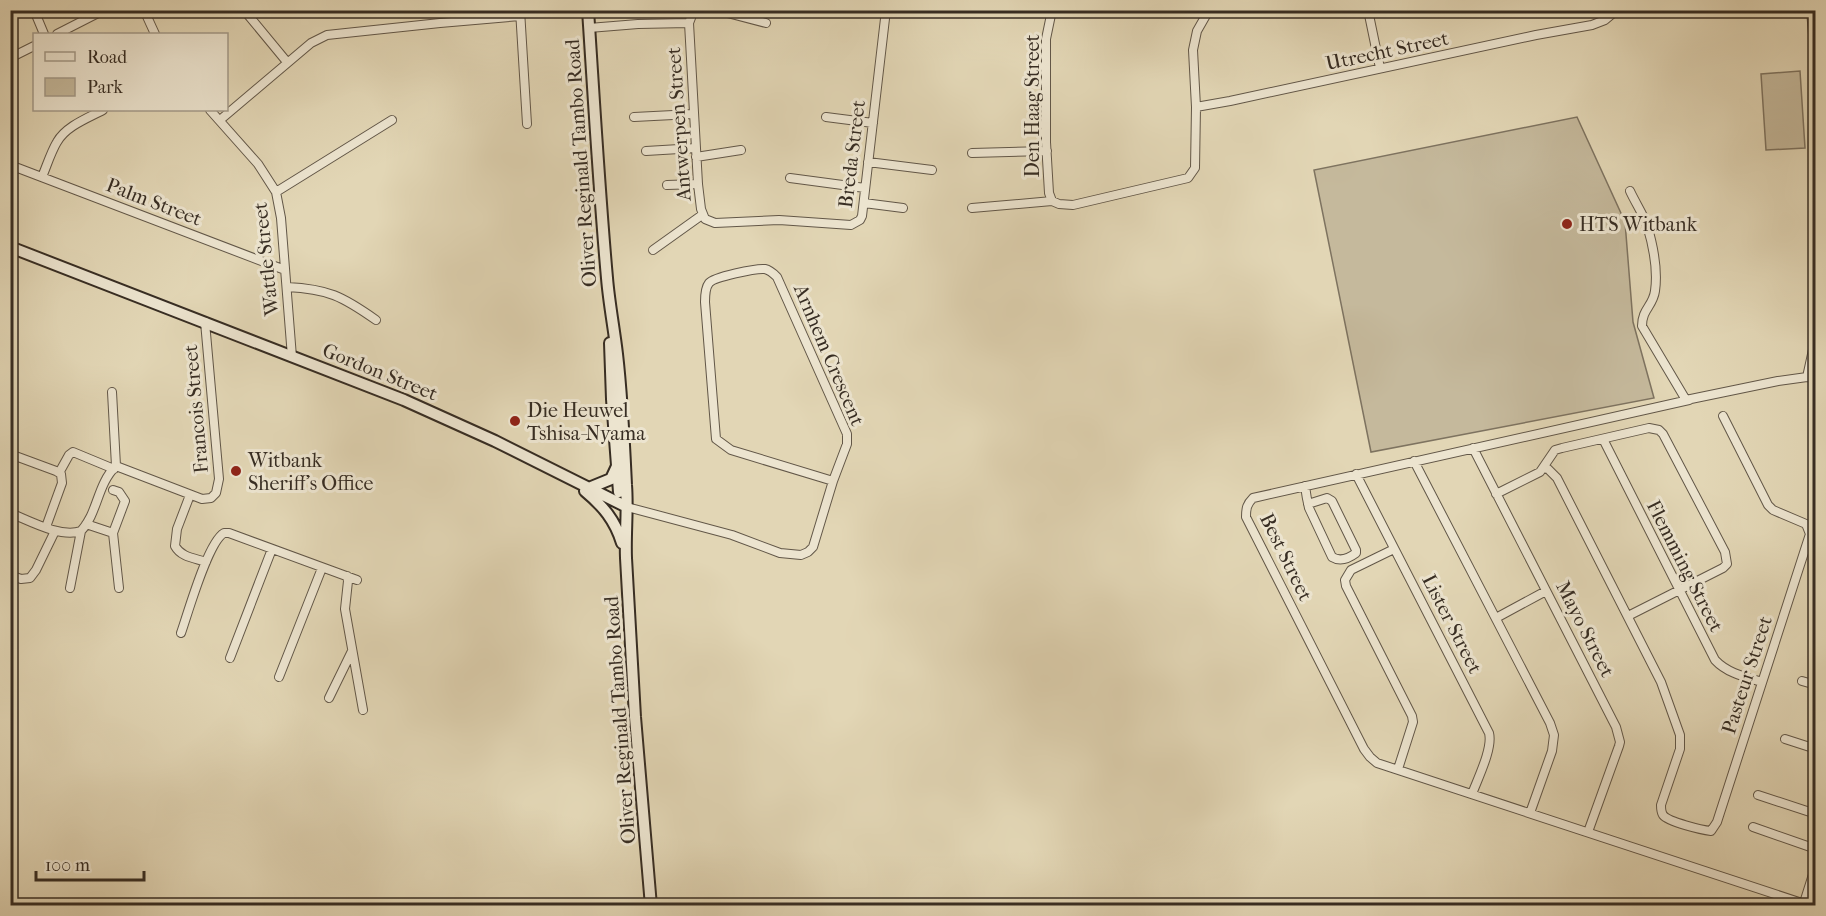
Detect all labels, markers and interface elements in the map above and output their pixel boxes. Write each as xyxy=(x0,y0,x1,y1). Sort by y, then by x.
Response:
street label: Utrecht Street xyxy=(1323,27,1451,75)
legend xyxy=(33,33,228,111)
street label: Den Haag Street xyxy=(1021,34,1044,178)
street label: Oliver Reginald Tambo Road xyxy=(561,37,601,288)
street label: Antwerpen Street xyxy=(662,46,696,203)
text: Road xyxy=(87,47,127,68)
text: Park xyxy=(87,77,124,98)
street label: Breda Street xyxy=(834,99,870,209)
street label: Palm Street xyxy=(103,173,205,231)
street label: Wattle Street xyxy=(249,201,284,318)
place label: HTS Witbank xyxy=(1579,213,1698,236)
marker: HTS Witbank xyxy=(1560,217,1574,231)
street label: Arnhem Crescent xyxy=(788,280,869,429)
street label: Gordon Street xyxy=(319,338,441,406)
street label: Francois Street xyxy=(179,344,213,474)
place label: Die Heuwel Tshisa-Nyama xyxy=(527,399,646,445)
marker: Die Heuwel Tshisa-Nyama xyxy=(508,414,522,428)
place label: Witbank Sheriff’s Office xyxy=(247,449,373,495)
marker: Witbank Sheriff’s Office xyxy=(229,464,243,478)
street label: Flemming Street xyxy=(1642,496,1728,636)
street label: Best Street xyxy=(1255,509,1317,605)
street label: Lister Street xyxy=(1417,571,1487,677)
street label: Mayo Street xyxy=(1551,577,1619,681)
street label: Oliver Reginald Tambo Road xyxy=(600,594,640,845)
street label: Pasteur Street xyxy=(1717,613,1777,737)
scale bar xyxy=(36,844,144,882)
text: 100 m xyxy=(45,855,90,876)

